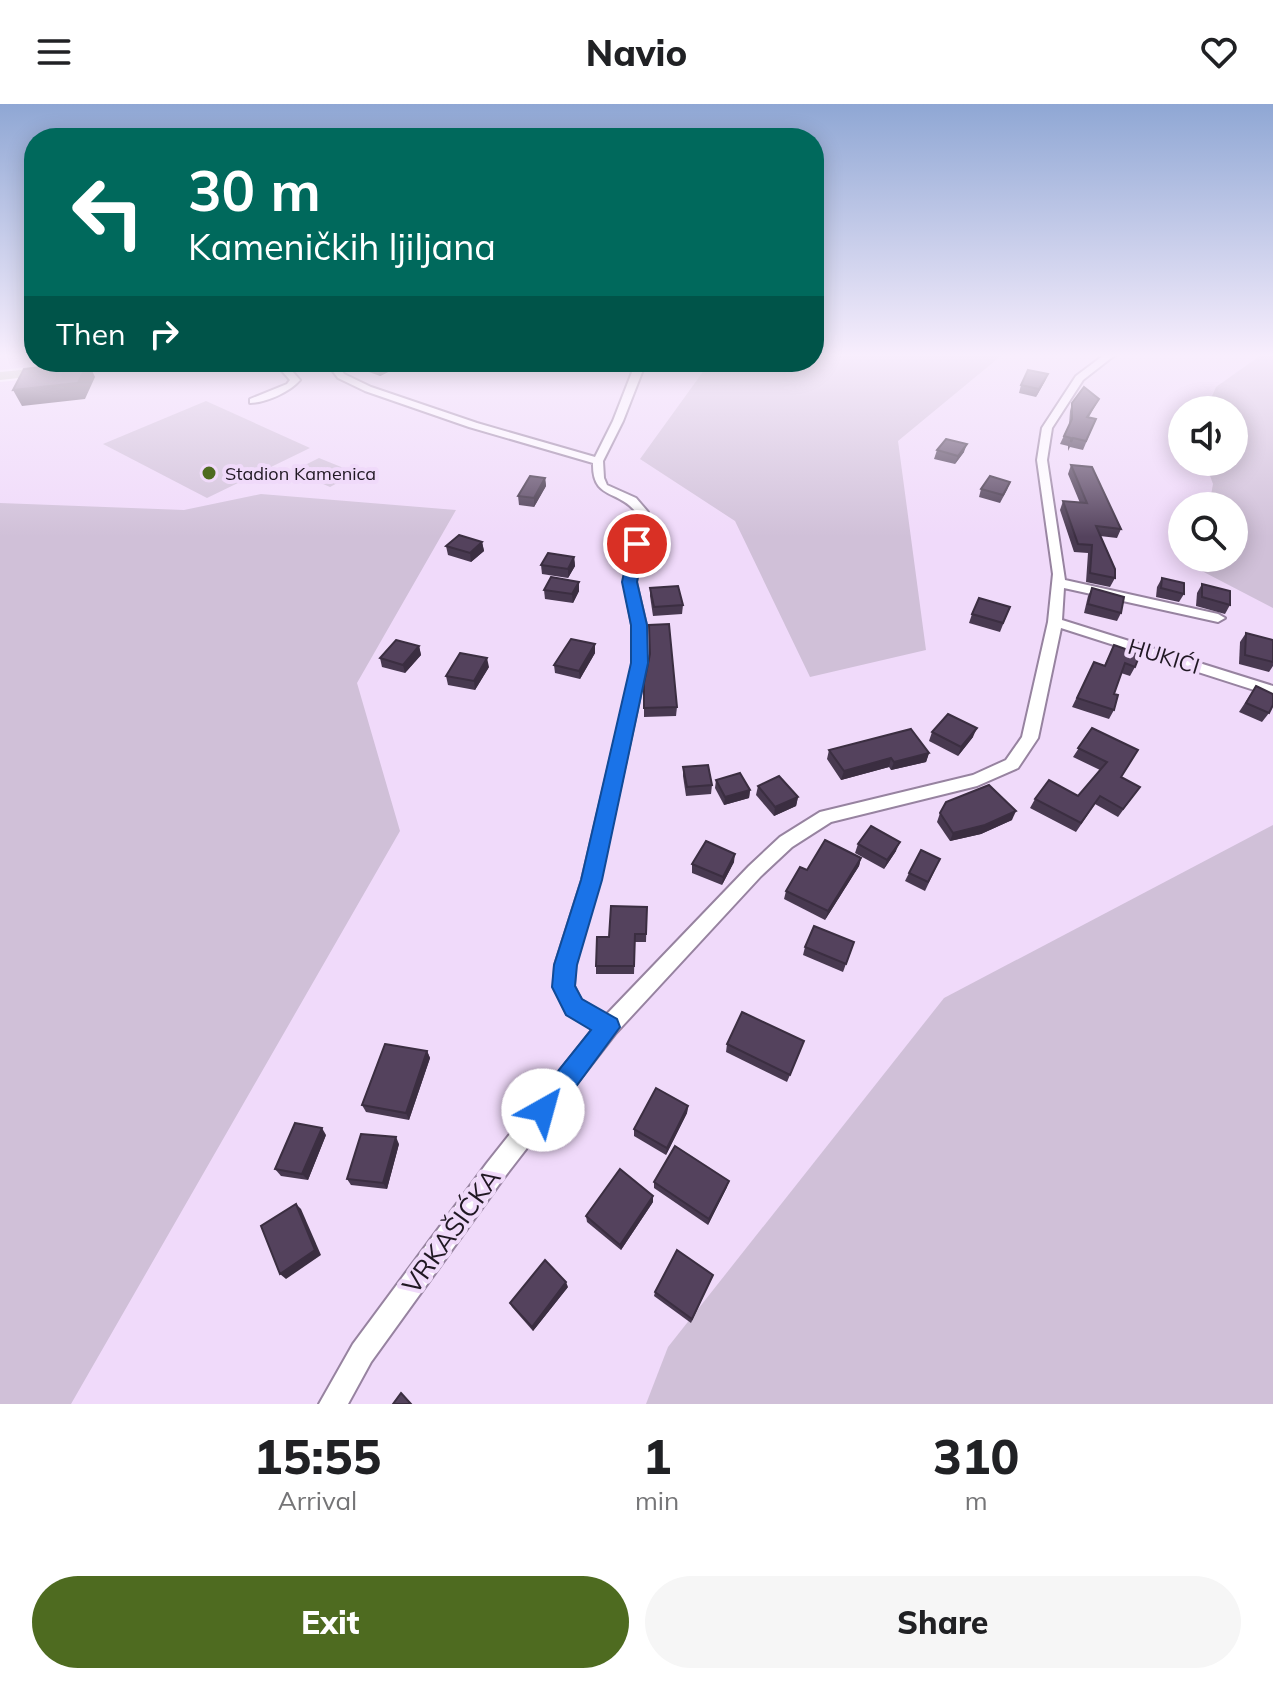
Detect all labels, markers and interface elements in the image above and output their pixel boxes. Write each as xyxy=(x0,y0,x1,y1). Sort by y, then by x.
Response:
icon: menu xyxy=(32,30,76,74)
text: Navio xyxy=(586,30,687,75)
icon: heart xyxy=(1197,30,1241,74)
text: 30 m xyxy=(188,155,321,225)
icon: left xyxy=(56,160,160,264)
text: Kameničkih ljiljana xyxy=(188,224,496,269)
icon: right xyxy=(142,312,186,356)
text: Then xyxy=(56,315,126,353)
map controls xyxy=(1168,396,1248,572)
button: sound xyxy=(1168,396,1248,476)
place label: Stadion Kamenica xyxy=(225,462,376,485)
marker: Stadion Kamenica xyxy=(200,464,218,482)
button: search xyxy=(1168,492,1248,572)
pin xyxy=(603,510,671,578)
icon: arrive xyxy=(615,522,659,566)
street label: HUKIĆI xyxy=(1125,632,1203,680)
position arrow xyxy=(501,1068,585,1152)
street label: VRKAŠIĆKA xyxy=(395,1162,507,1300)
text: 15:55 xyxy=(254,1426,381,1486)
text: 1 xyxy=(643,1426,672,1486)
text: 310 xyxy=(933,1426,1019,1486)
text: Arrival xyxy=(278,1484,357,1517)
text: min xyxy=(635,1484,679,1517)
text: m xyxy=(965,1484,988,1517)
button: Exit xyxy=(32,1576,629,1668)
button: Share xyxy=(645,1576,1241,1668)

